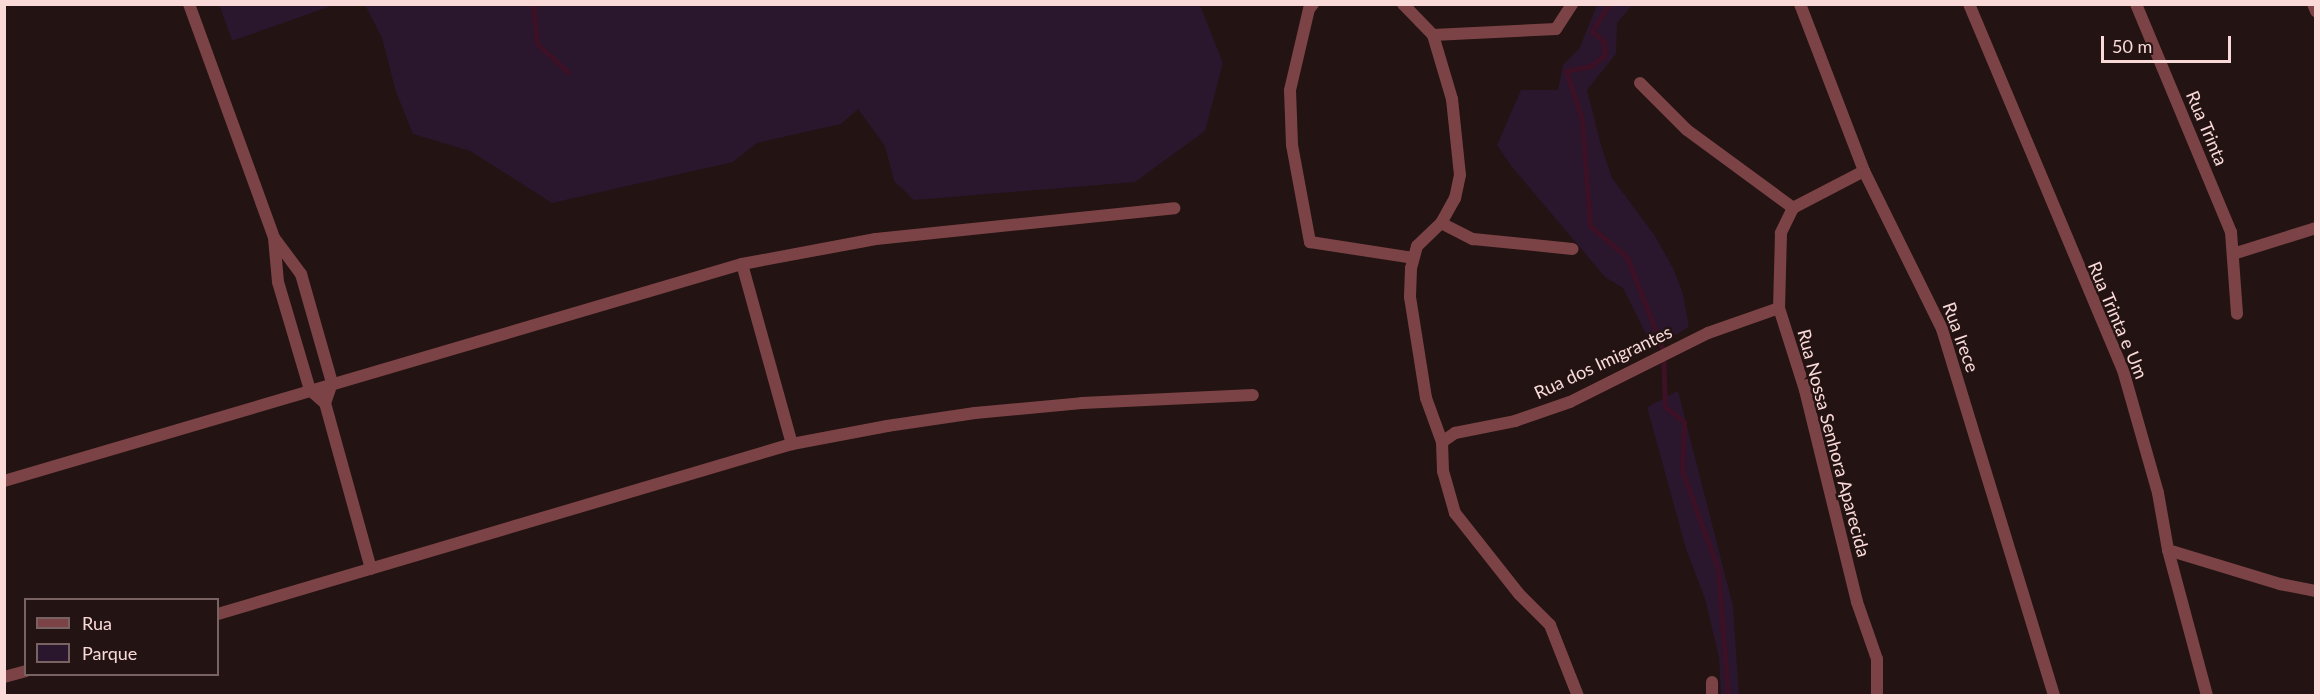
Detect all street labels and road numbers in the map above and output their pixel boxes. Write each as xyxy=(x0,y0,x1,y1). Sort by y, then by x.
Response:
street label: Rua Trinta xyxy=(2182,87,2232,169)
street label: Rua Trinta e Um xyxy=(2083,258,2153,382)
street label: Rua Irece xyxy=(1938,299,1984,375)
street label: Rua dos Imigrantes xyxy=(1531,321,1675,403)
street label: Rua Nossa Senhora Aparecida xyxy=(1793,326,1875,560)

